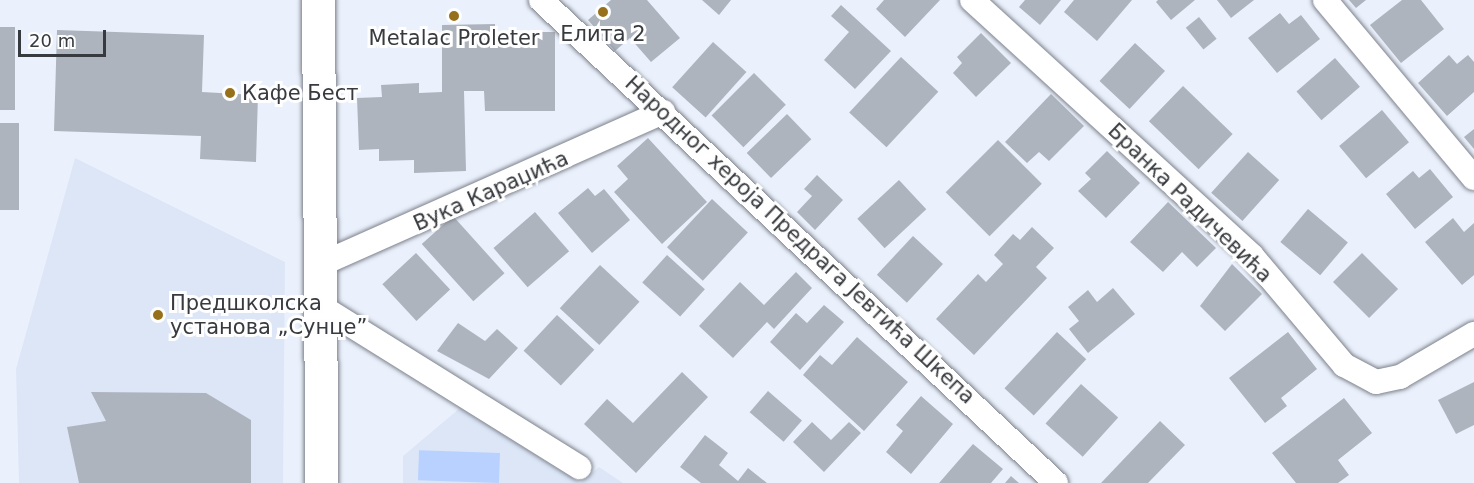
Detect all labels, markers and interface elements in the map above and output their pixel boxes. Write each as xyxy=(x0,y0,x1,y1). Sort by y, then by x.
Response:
marker: Елита 2 xyxy=(596,5,610,19)
marker: Metalac Proleter xyxy=(447,9,461,23)
scale bar xyxy=(21,18,110,56)
place label: Елита 2 xyxy=(560,21,646,47)
place label: Metalac Proleter xyxy=(369,25,539,51)
text: 20 m xyxy=(29,30,75,51)
street label: Народног хероја Предрага Јевтића Шкепа xyxy=(620,71,980,409)
place label: Кафе Бест xyxy=(242,80,358,106)
marker: Кафе Бест xyxy=(223,86,237,100)
street label: Бранка Радичевића xyxy=(1103,118,1277,288)
street label: Вука Караџића xyxy=(410,146,572,236)
place label: Предшколска установа „Сунце” xyxy=(170,290,367,340)
marker: Предшколска установа „Сунце” xyxy=(151,308,165,322)

